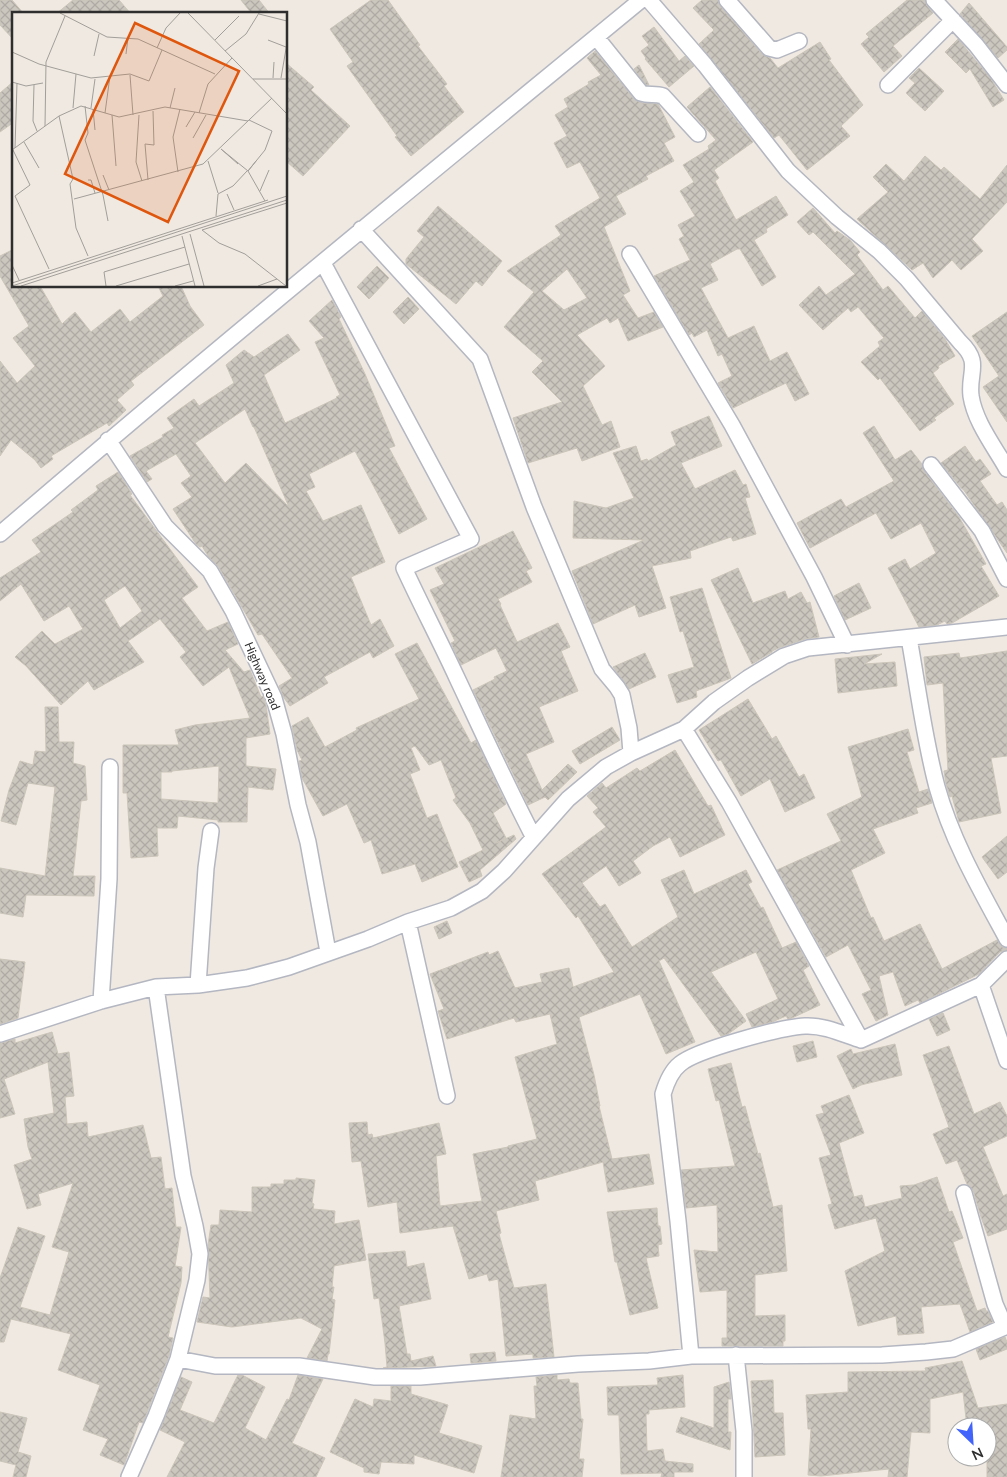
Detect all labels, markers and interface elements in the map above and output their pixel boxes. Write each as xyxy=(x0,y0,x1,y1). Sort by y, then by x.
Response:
inset map xyxy=(12,12,288,288)
street label: Highway road xyxy=(241,639,284,712)
north arrow xyxy=(947,1417,997,1467)
text: N xyxy=(969,1444,986,1464)

